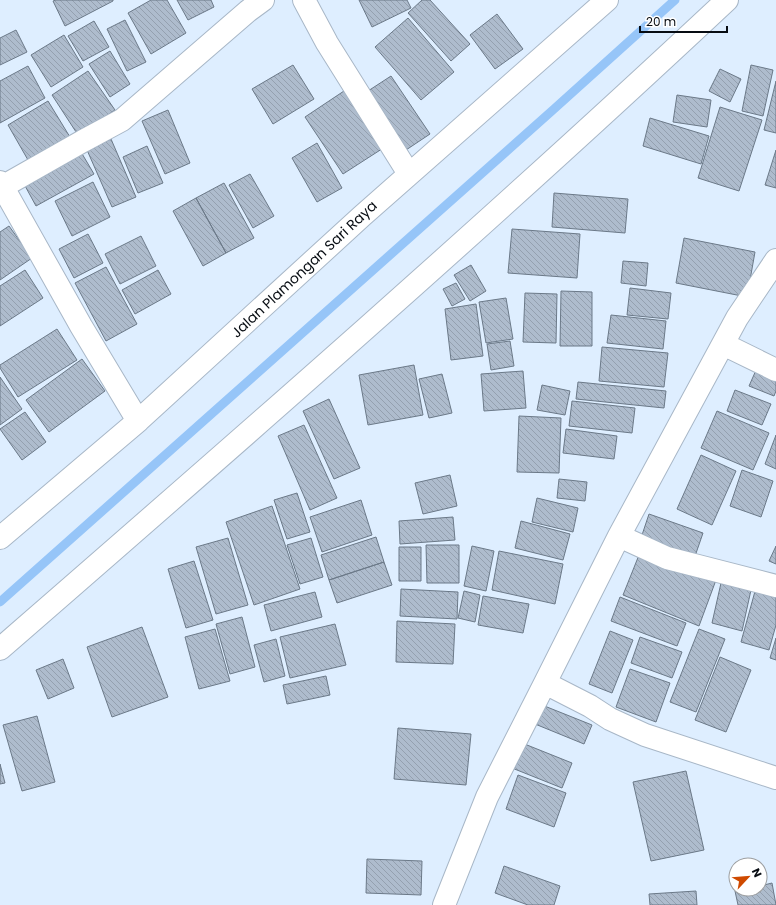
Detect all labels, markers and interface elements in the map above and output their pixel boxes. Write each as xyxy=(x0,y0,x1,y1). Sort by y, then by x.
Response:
scale bar xyxy=(640,8,727,34)
text: 20 m xyxy=(646,13,676,30)
street label: Jalan Plamongan Sari Raya xyxy=(227,196,381,342)
north arrow xyxy=(728,857,768,897)
text: N xyxy=(748,865,766,880)

